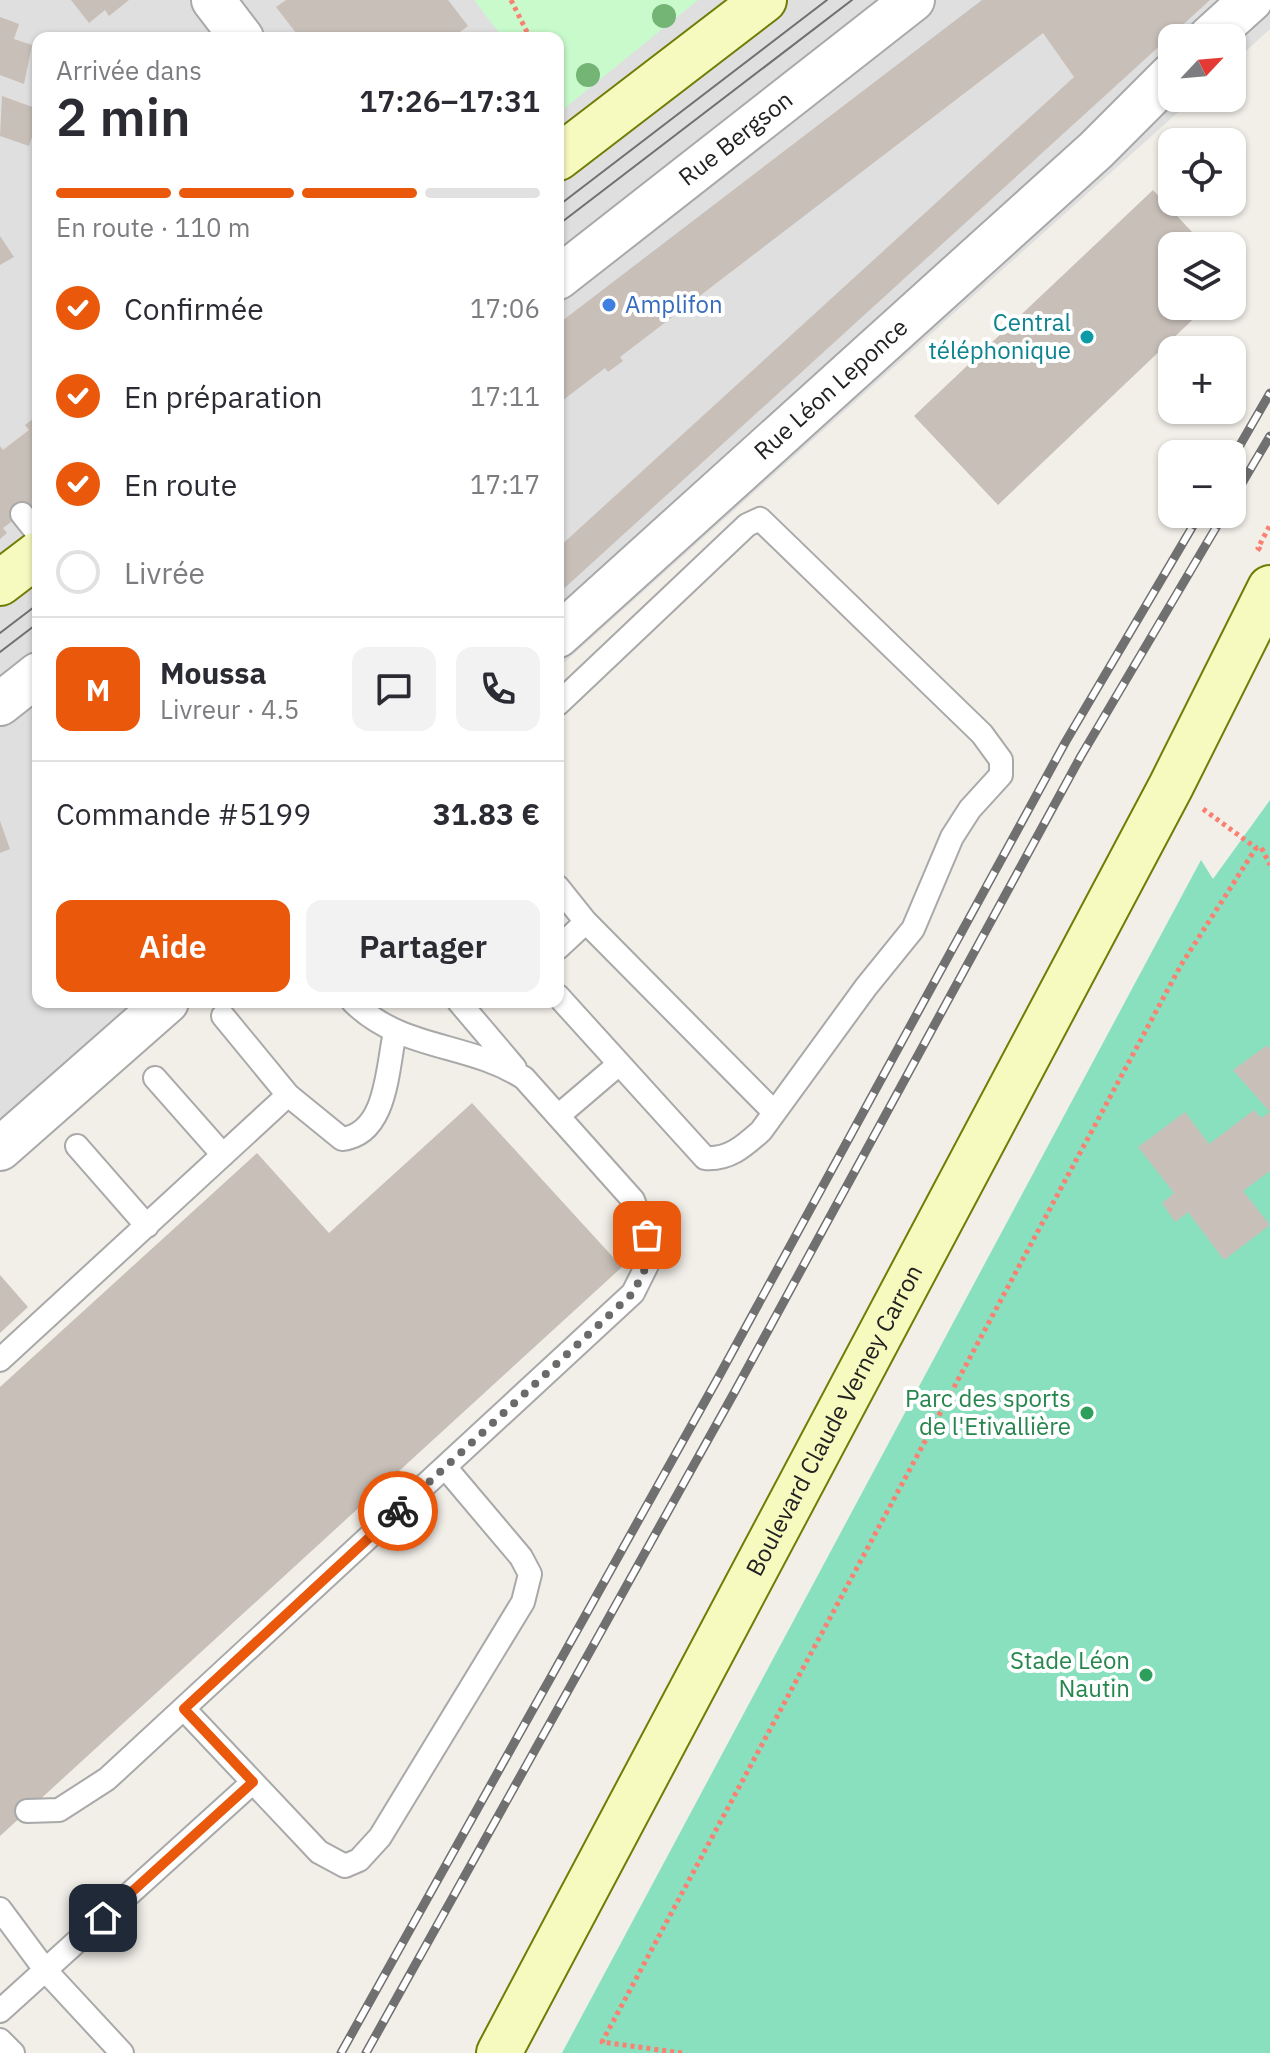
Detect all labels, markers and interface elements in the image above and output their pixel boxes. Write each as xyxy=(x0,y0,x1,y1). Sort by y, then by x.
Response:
north arrow xyxy=(1158,24,1246,112)
map controls xyxy=(1158,24,1246,528)
text: Arrivée dans xyxy=(56,53,202,87)
text: 17:26–17:31 xyxy=(359,81,540,120)
text: 2 min xyxy=(56,83,191,150)
street label: Rue Bergson xyxy=(672,83,799,193)
button: locate xyxy=(1158,128,1246,216)
text: En route · 110 m xyxy=(56,210,250,244)
button: layers xyxy=(1158,232,1246,320)
icon: check xyxy=(56,286,100,330)
place label: Amplifon xyxy=(625,288,723,320)
text: Confirmée xyxy=(124,289,264,328)
text: 17:06 xyxy=(470,291,540,325)
marker: Amplifon xyxy=(600,296,618,314)
place label: Central téléphonique xyxy=(928,306,1071,366)
street label: Rue Léon Leponce xyxy=(747,311,914,466)
marker: Central téléphonique xyxy=(1078,328,1096,346)
button: + xyxy=(1158,336,1246,424)
icon: check xyxy=(56,374,100,418)
text: En préparation xyxy=(124,377,323,416)
text: 17:11 xyxy=(470,379,540,413)
button: − xyxy=(1158,440,1246,528)
icon: check xyxy=(56,462,100,506)
text: En route xyxy=(124,465,237,504)
text: 17:17 xyxy=(470,467,540,501)
text: Livrée xyxy=(124,553,205,592)
button: chat xyxy=(352,647,436,731)
button: phone xyxy=(456,647,540,731)
text: Moussa xyxy=(160,653,266,692)
text: M xyxy=(86,670,110,709)
text: Livreur · 4.5 xyxy=(160,692,299,726)
text: Commande #5199 xyxy=(56,794,311,833)
text: 31.83 € xyxy=(433,794,540,833)
button: Aide xyxy=(56,900,290,992)
button: Partager xyxy=(306,900,540,992)
pin xyxy=(613,1201,681,1269)
icon: bag xyxy=(625,1213,669,1257)
street label: Boulevard Claude Verney Carron xyxy=(738,1259,929,1581)
place label: Parc des sports de l'Etivallière xyxy=(905,1382,1071,1442)
marker: Parc des sports de l'Etivallière xyxy=(1078,1404,1096,1422)
courier xyxy=(358,1471,438,1551)
icon: bike xyxy=(376,1489,420,1533)
place label: Stade Léon Nautin xyxy=(1010,1644,1130,1704)
marker: Stade Léon Nautin xyxy=(1137,1666,1155,1684)
pin xyxy=(69,1884,137,1952)
icon: home xyxy=(81,1896,125,1940)

